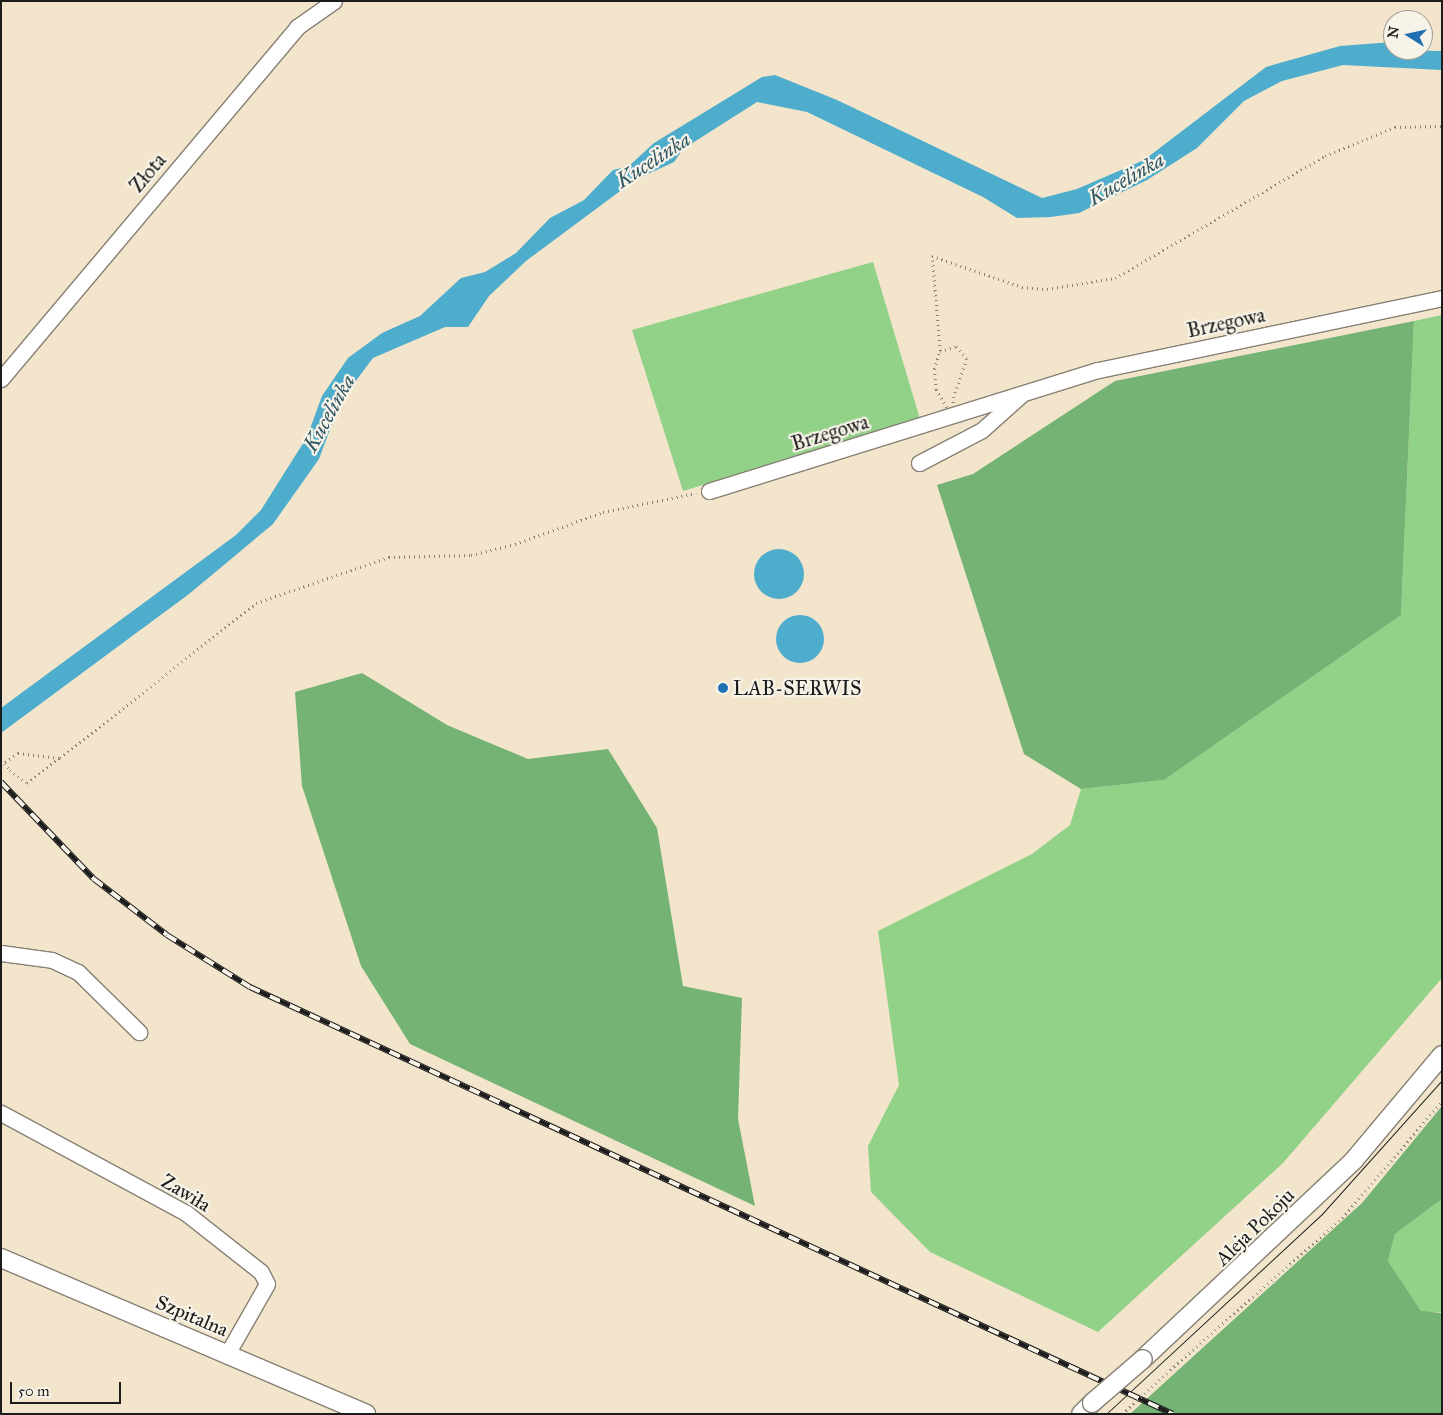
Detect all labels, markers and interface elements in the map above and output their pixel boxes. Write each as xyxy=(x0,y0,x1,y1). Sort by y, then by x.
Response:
north arrow xyxy=(1383,10,1433,60)
text: N xyxy=(1384,25,1403,40)
water label: Kucelinka xyxy=(611,127,695,193)
water label: Kucelinka xyxy=(1083,147,1169,211)
street label: Złota xyxy=(125,149,171,197)
street label: Brzegowa xyxy=(1185,303,1267,343)
water label: Kucelinka xyxy=(298,370,360,456)
street label: Brzegowa xyxy=(789,410,871,456)
place label: LAB-SERWIS xyxy=(733,676,861,700)
marker: LAB-SERWIS xyxy=(717,682,729,694)
street label: Zawiła xyxy=(157,1169,215,1217)
street label: Aleja Pokoju xyxy=(1210,1183,1300,1271)
street label: Szpitalna xyxy=(152,1290,232,1342)
scale bar xyxy=(12,1372,124,1404)
text: 50 m xyxy=(18,1382,50,1400)

